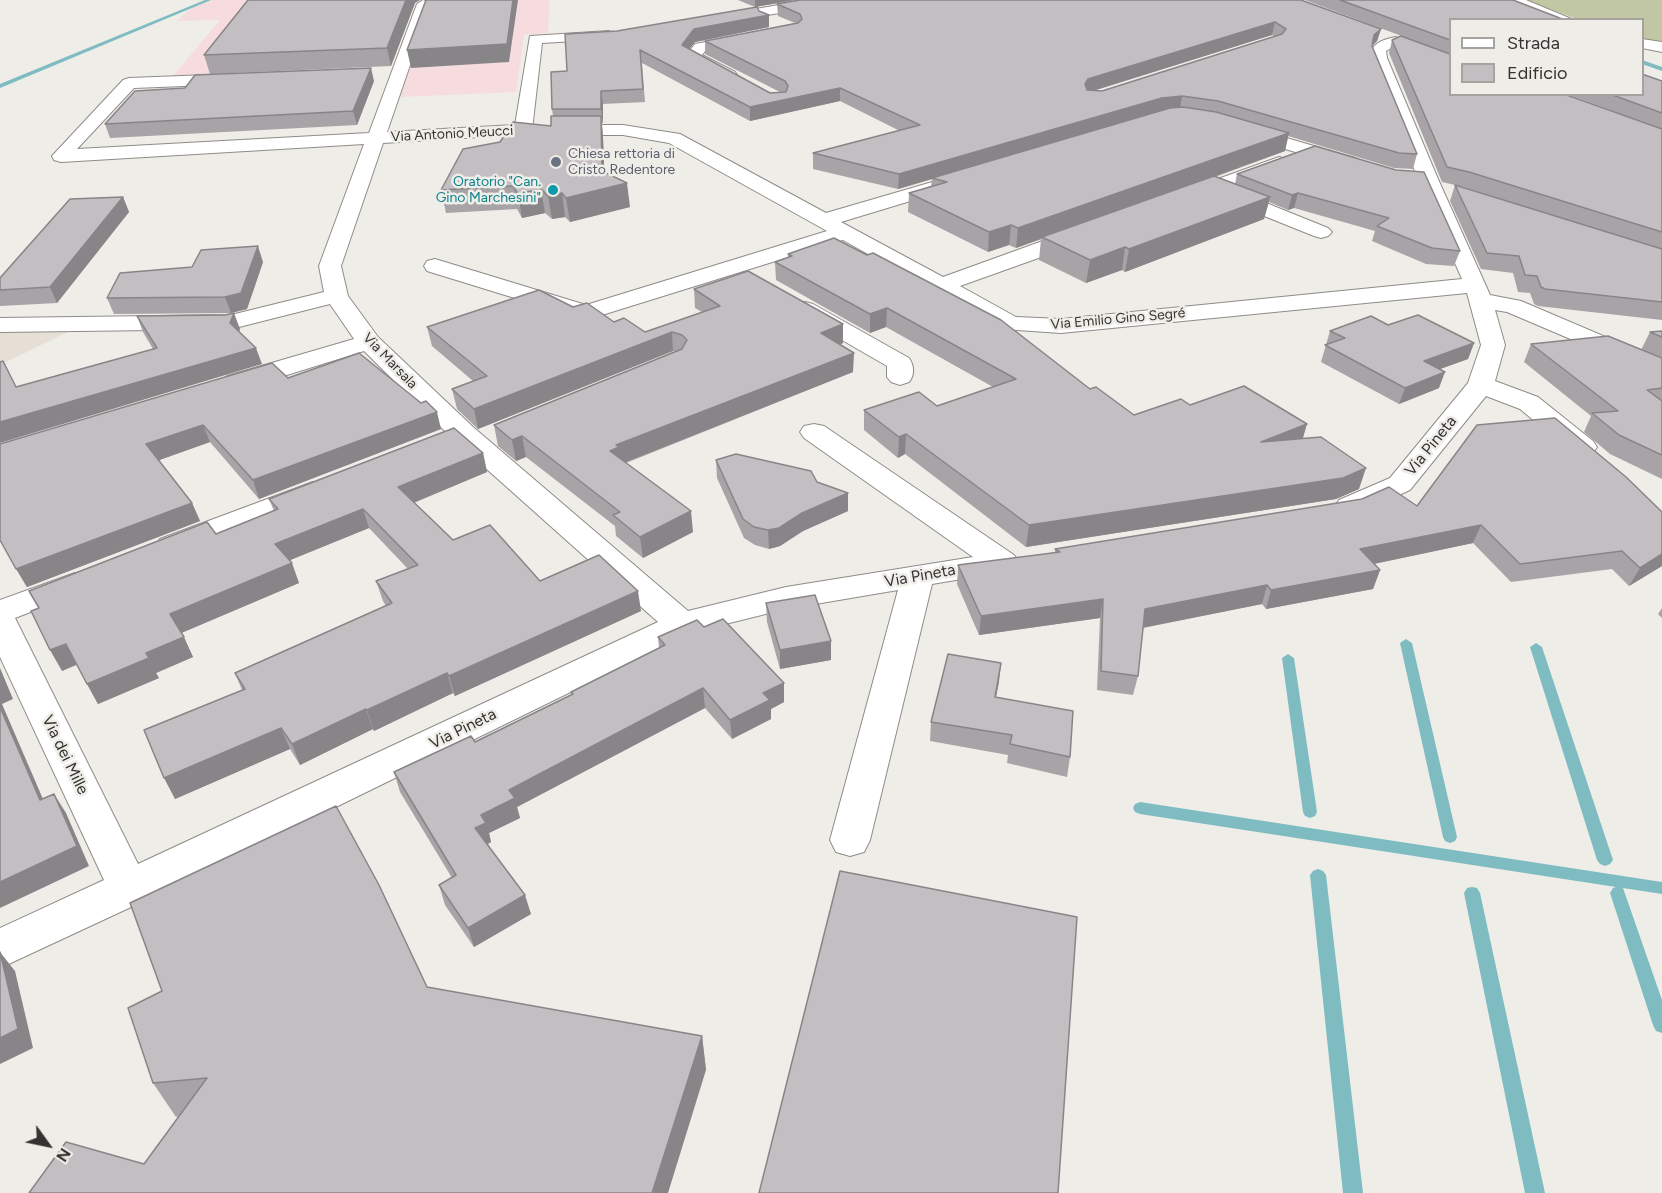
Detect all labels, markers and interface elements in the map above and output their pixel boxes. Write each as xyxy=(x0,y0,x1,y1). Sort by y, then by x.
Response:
legend xyxy=(1449,18,1644,96)
text: Strada xyxy=(1507,32,1560,54)
text: Edificio xyxy=(1507,62,1568,84)
street label: Via Antonio Meucci xyxy=(390,122,514,146)
place label: Chiesa rettoria di Cristo Redentore xyxy=(568,146,675,178)
marker: Chiesa rettoria di Cristo Redentore xyxy=(549,155,563,169)
place label: Oratorio "Can. Gino Marchesini" xyxy=(436,174,541,206)
marker: Oratorio "Can. Gino Marchesini" xyxy=(546,183,560,197)
street label: Via Emilio Gino Segré xyxy=(1050,305,1186,333)
street label: Via Marsala xyxy=(359,330,421,392)
street label: Via Pineta xyxy=(1401,412,1461,480)
street label: Via Pineta xyxy=(883,560,957,592)
street label: Via Pineta xyxy=(427,705,499,753)
street label: Via dei Mille xyxy=(38,712,92,798)
north arrow xyxy=(18,1115,78,1175)
text: N xyxy=(52,1145,75,1165)

